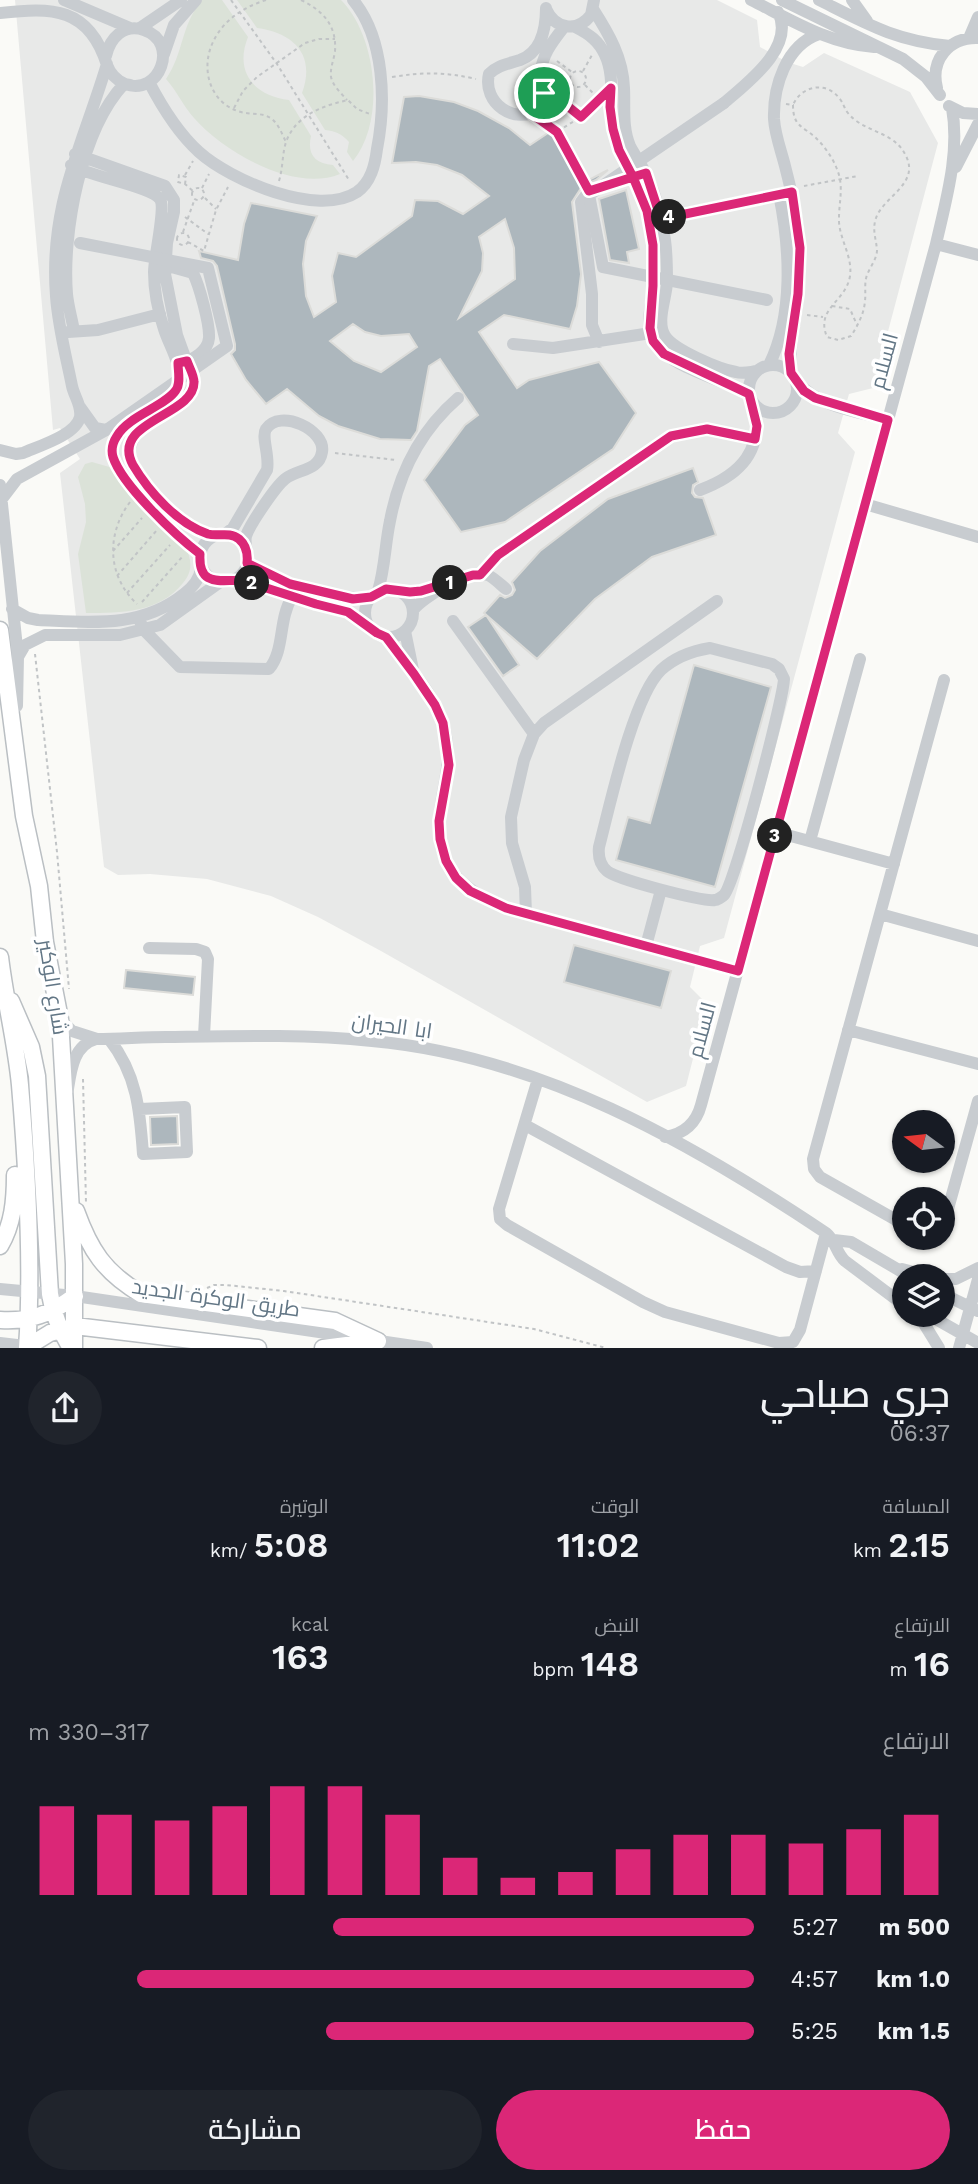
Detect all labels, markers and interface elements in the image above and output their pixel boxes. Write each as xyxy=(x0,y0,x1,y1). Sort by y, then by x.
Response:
pin xyxy=(514,63,574,123)
icon: arrive xyxy=(525,74,563,112)
pin: 4 xyxy=(652,200,686,234)
text: 4 xyxy=(662,205,675,228)
street label: السلام xyxy=(864,330,905,392)
pin: 2 xyxy=(234,566,270,600)
pin: 1 xyxy=(433,566,468,600)
text: 2 xyxy=(246,571,257,594)
text: 1 xyxy=(445,571,454,594)
pin: 3 xyxy=(758,818,792,854)
text: 3 xyxy=(769,824,780,847)
street label: شارع الوكير xyxy=(31,936,73,1037)
street label: السلام xyxy=(682,999,723,1061)
street label: ابا الحيران xyxy=(350,1008,434,1044)
north arrow xyxy=(892,1110,956,1172)
map controls xyxy=(892,1110,955,1327)
button: locate xyxy=(892,1187,955,1250)
button: layers xyxy=(892,1264,955,1327)
street label: طريق الوكرة الجديد xyxy=(130,1273,302,1323)
button: share xyxy=(28,1371,102,1445)
text: جري صباحي xyxy=(760,1372,950,1416)
text: 06:37 xyxy=(890,1420,950,1447)
text: الوتيرة xyxy=(280,1495,329,1518)
text: الوقت xyxy=(591,1495,639,1518)
text: المسافة xyxy=(882,1495,950,1518)
text: 5:08 xyxy=(254,1524,329,1566)
text: 11:02 xyxy=(557,1524,639,1566)
text: 2.15 xyxy=(888,1524,950,1566)
text: /km xyxy=(210,1539,254,1562)
text: km xyxy=(853,1539,888,1562)
text: kcal xyxy=(291,1613,329,1636)
text: النبض xyxy=(595,1614,639,1637)
text: الارتفاع xyxy=(894,1614,950,1637)
text: 163 xyxy=(272,1636,329,1678)
text: 148 xyxy=(581,1643,639,1685)
text: 16 xyxy=(914,1643,950,1685)
text: bpm xyxy=(532,1658,581,1681)
text: m xyxy=(889,1658,914,1681)
text: 317–330 m xyxy=(28,1719,149,1746)
text: الارتفاع xyxy=(883,1728,950,1755)
text: 5:27 xyxy=(792,1914,838,1941)
text: 500 m xyxy=(879,1914,950,1941)
text: 4:57 xyxy=(791,1966,838,1993)
text: 1.0 km xyxy=(876,1966,950,1993)
text: 5:25 xyxy=(791,2018,838,2045)
text: 1.5 km xyxy=(877,2018,950,2045)
button: مشاركة xyxy=(28,2090,482,2170)
button: حفظ xyxy=(496,2090,950,2170)

